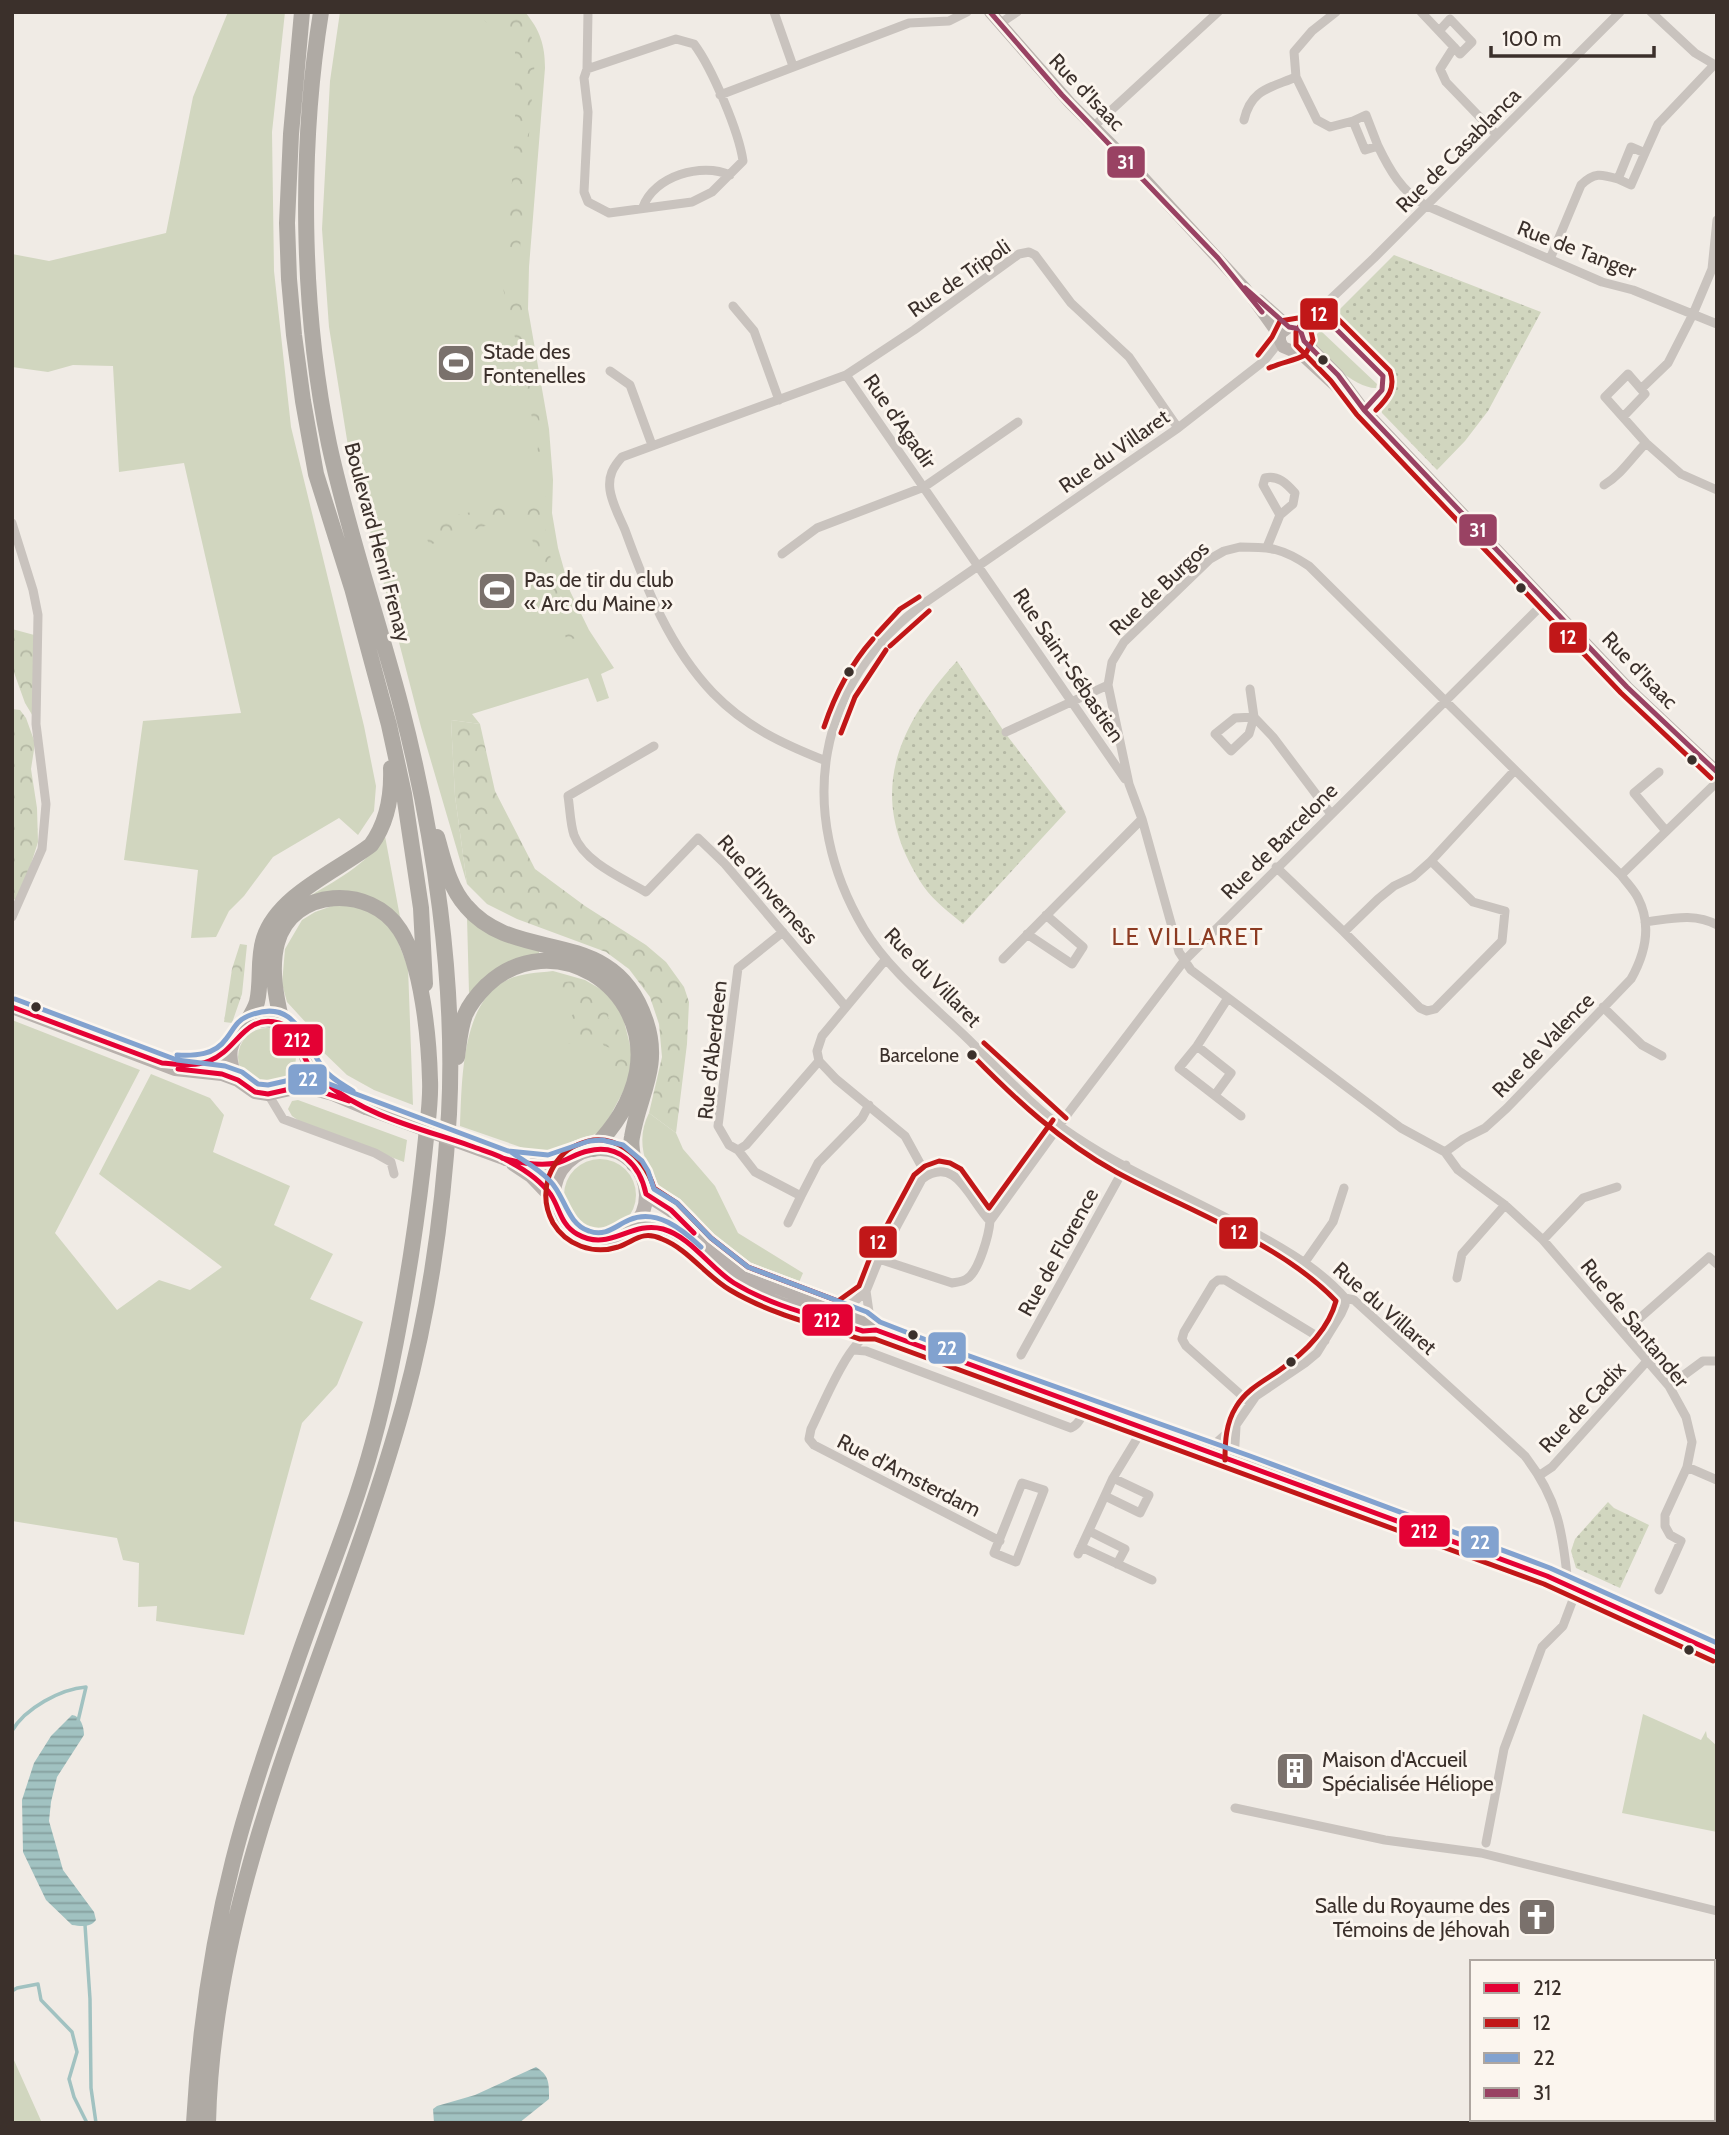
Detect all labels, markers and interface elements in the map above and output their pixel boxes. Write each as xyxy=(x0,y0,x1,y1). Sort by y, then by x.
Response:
scale bar xyxy=(1491,14,1654,58)
text: 100 m xyxy=(1502,26,1561,51)
street label: Rue d'Isaac xyxy=(1044,48,1130,136)
street label: Rue de Casablanca xyxy=(1391,83,1525,217)
line badge: 31 xyxy=(1106,145,1146,179)
text: 31 xyxy=(1117,151,1135,174)
street label: Rue de Tanger xyxy=(1514,215,1640,283)
street label: Rue de Tripoli xyxy=(903,234,1015,322)
line badge: 12 xyxy=(1299,297,1339,331)
text: 12 xyxy=(1310,303,1328,326)
place label: Stade des Fontenelles xyxy=(483,339,586,388)
sports icon: Stade des Fontenelles xyxy=(435,342,477,384)
unlabelled marker xyxy=(1316,353,1330,367)
street label: Rue d'Agadir xyxy=(858,369,942,473)
street label: Rue du Villaret xyxy=(1054,404,1174,498)
street label: Boulevard Henri Frenay xyxy=(339,439,417,645)
line badge: 31 xyxy=(1458,513,1498,547)
text: 31 xyxy=(1469,519,1487,542)
street label: Rue de Burgos xyxy=(1104,535,1214,640)
place label: Pas de tir du club « Arc du Maine » xyxy=(524,567,674,616)
sports icon: Pas de tir du club « Arc du Maine » xyxy=(476,570,518,612)
unlabelled marker xyxy=(1514,581,1528,595)
street label: Rue Saint-Sébastien xyxy=(1008,583,1130,747)
line badge: 12 xyxy=(1548,621,1588,654)
text: 12 xyxy=(1559,626,1577,649)
street label: Rue d'Isaac xyxy=(1597,626,1683,714)
unlabelled marker xyxy=(842,665,856,679)
unlabelled marker xyxy=(1685,753,1699,767)
street label: Rue de Barcelone xyxy=(1216,778,1342,904)
street label: Rue d'Inverness xyxy=(712,829,824,949)
street label: Rue du Villaret xyxy=(879,922,987,1032)
district label: LE VILLARET xyxy=(1112,922,1264,951)
street label: Rue d'Aberdeen xyxy=(692,979,732,1121)
street label: Rue de Valence xyxy=(1487,987,1599,1102)
unlabelled marker xyxy=(29,1000,43,1014)
line badge: 212 xyxy=(271,1023,324,1057)
text: 212 xyxy=(283,1029,311,1052)
place label: Barcelone xyxy=(879,1044,959,1067)
marker: Barcelone xyxy=(965,1048,979,1062)
line badge: 22 xyxy=(287,1063,328,1096)
text: 22 xyxy=(298,1068,318,1091)
street label: Rue de Florence xyxy=(1013,1183,1104,1320)
line badge: 12 xyxy=(1218,1216,1259,1250)
text: 12 xyxy=(1230,1221,1248,1244)
line badge: 12 xyxy=(858,1225,898,1259)
text: 12 xyxy=(869,1231,887,1254)
street label: Rue de Santander xyxy=(1576,1254,1695,1392)
street label: Rue du Villaret xyxy=(1328,1256,1442,1360)
line badge: 212 xyxy=(801,1303,854,1337)
text: 212 xyxy=(813,1309,841,1332)
unlabelled marker xyxy=(906,1328,920,1342)
line badge: 22 xyxy=(927,1331,967,1365)
text: 22 xyxy=(937,1337,957,1360)
unlabelled marker xyxy=(1284,1355,1298,1369)
street label: Rue de Cadix xyxy=(1534,1356,1630,1458)
street label: Rue d'Amsterdam xyxy=(833,1428,985,1522)
line badge: 212 xyxy=(1398,1514,1451,1548)
text: 212 xyxy=(1410,1520,1438,1543)
line badge: 22 xyxy=(1460,1525,1500,1559)
text: 22 xyxy=(1470,1531,1490,1554)
unlabelled marker xyxy=(1682,1643,1696,1657)
place label: Maison d'Accueil Spécialisée Héliope xyxy=(1322,1747,1494,1796)
building icon: Maison d'Accueil Spécialisée Héliope xyxy=(1274,1750,1316,1792)
place label: Salle du Royaume des Témoins de Jéhovah xyxy=(1315,1893,1510,1942)
church icon: Salle du Royaume des Témoins de Jéhovah xyxy=(1516,1896,1558,1938)
legend xyxy=(1470,1960,1715,2121)
text: 212 xyxy=(1533,1975,1562,2000)
text: 12 xyxy=(1533,2010,1551,2035)
text: 22 xyxy=(1533,2045,1555,2070)
text: 31 xyxy=(1533,2080,1551,2105)

